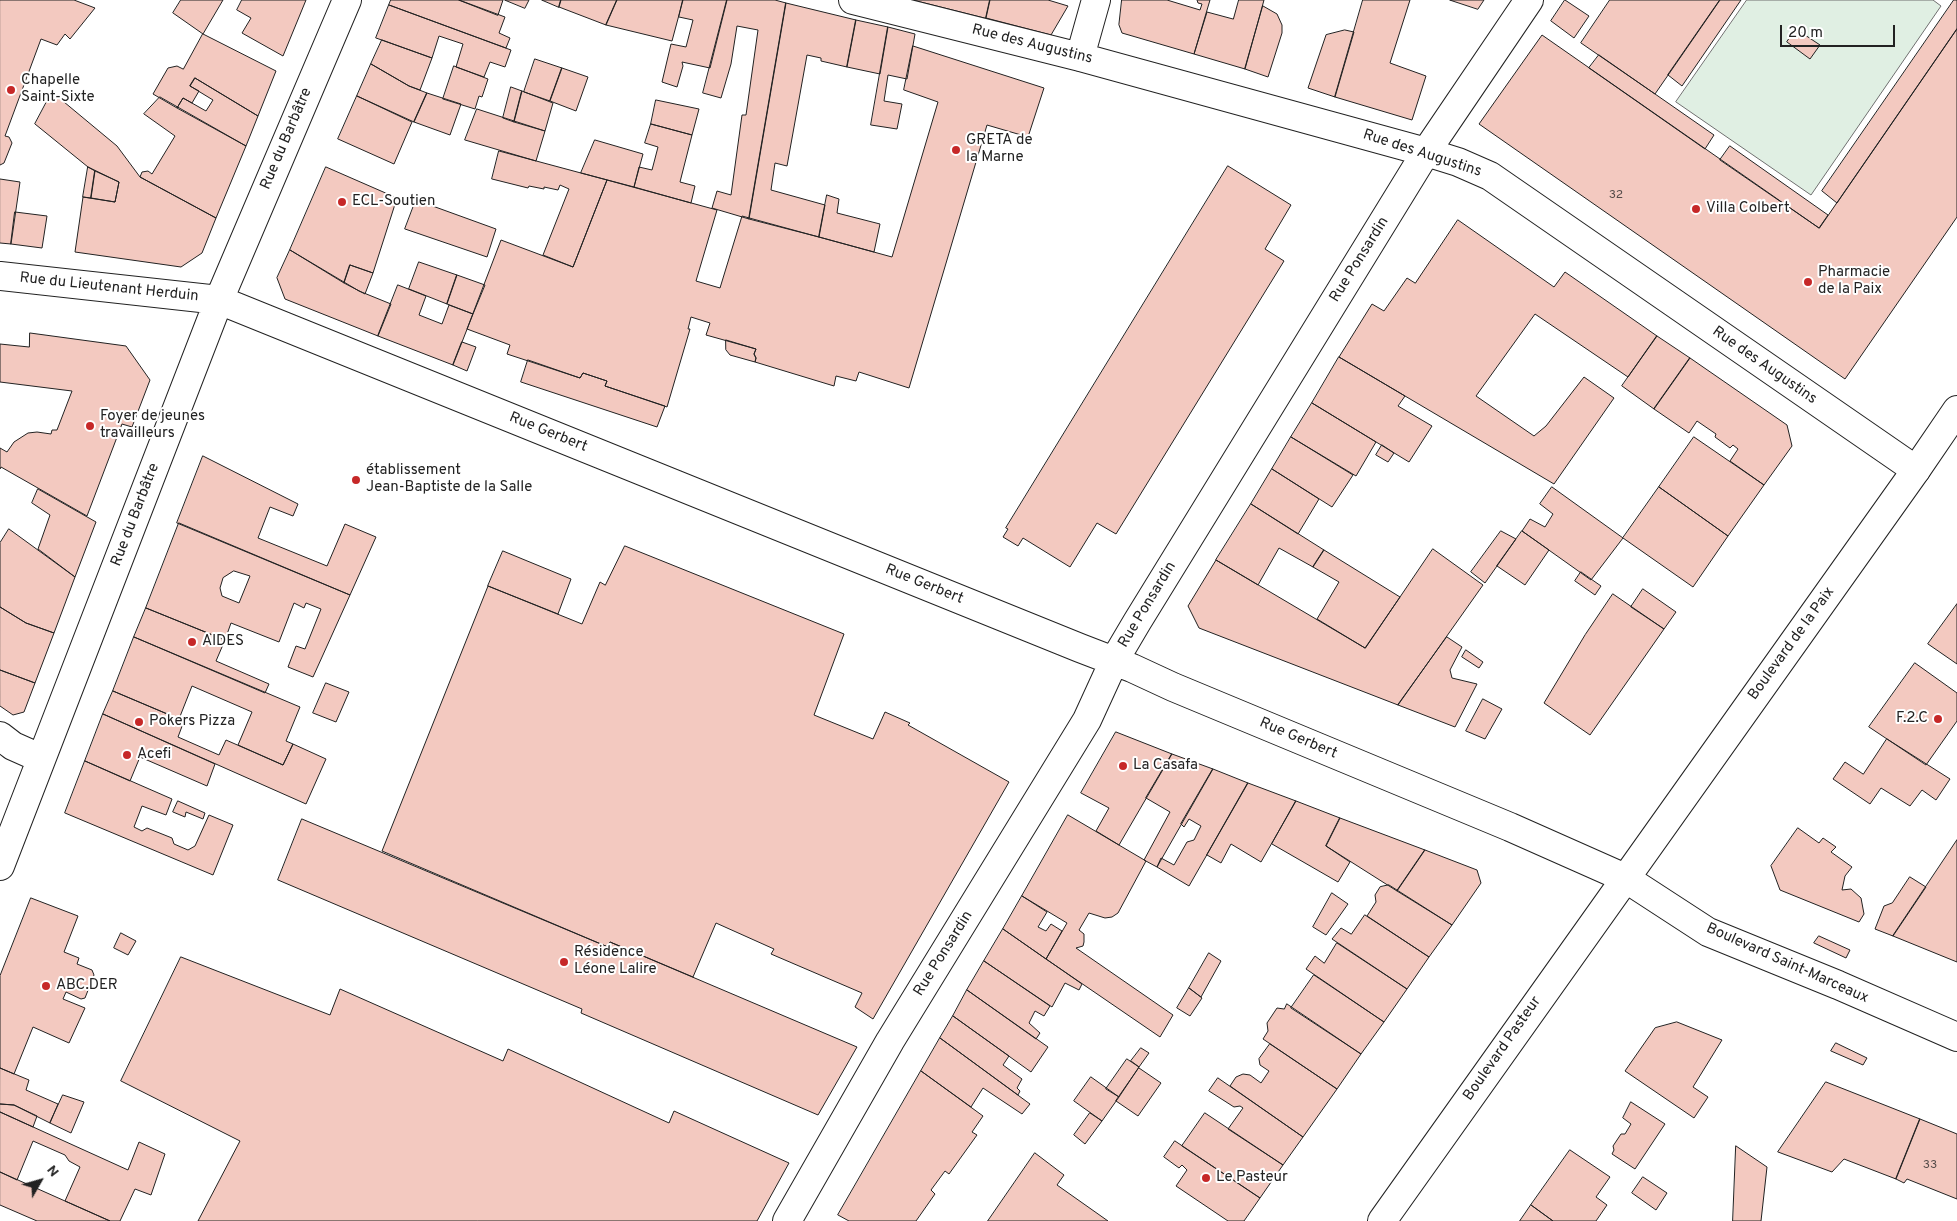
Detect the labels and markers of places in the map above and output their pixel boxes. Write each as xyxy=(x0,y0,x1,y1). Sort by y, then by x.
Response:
place label: Chapelle Saint-Sixte xyxy=(21,72,95,107)
marker: Chapelle Saint-Sixte xyxy=(5,84,17,96)
place label: GRETA de la Marne xyxy=(966,132,1033,167)
marker: GRETA de la Marne xyxy=(950,144,962,156)
place label: ECL-Soutien xyxy=(352,193,435,211)
marker: ECL-Soutien xyxy=(336,196,348,208)
place label: Villa Colbert xyxy=(1706,200,1790,218)
marker: Villa Colbert xyxy=(1690,203,1702,215)
place label: Pharmacie de la Paix xyxy=(1818,264,1890,299)
marker: Pharmacie de la Paix xyxy=(1802,276,1814,288)
place label: Foyer de jeunes travailleurs xyxy=(100,408,205,443)
marker: Foyer de jeunes travailleurs xyxy=(84,420,96,432)
place label: établissement Jean-Baptiste de la Salle xyxy=(366,462,532,497)
marker: établissement Jean-Baptiste de la Salle xyxy=(350,474,362,486)
place label: AIDES xyxy=(202,633,244,651)
marker: AIDES xyxy=(186,636,198,648)
place label: F.2.C xyxy=(1896,710,1928,728)
place label: Pokers Pizza xyxy=(149,713,235,731)
marker: F.2.C xyxy=(1932,713,1944,725)
marker: Pokers Pizza xyxy=(133,716,145,728)
place label: Acefi xyxy=(137,746,171,764)
marker: Acefi xyxy=(121,749,133,761)
place label: La Casafa xyxy=(1133,757,1198,775)
marker: La Casafa xyxy=(1117,760,1129,772)
place label: Résidence Léone Lalire xyxy=(574,944,657,979)
marker: Résidence Léone Lalire xyxy=(558,956,570,968)
place label: ABC.DER xyxy=(56,977,118,995)
marker: ABC.DER xyxy=(40,980,52,992)
place label: Le Pasteur xyxy=(1216,1169,1288,1187)
marker: Le Pasteur xyxy=(1200,1172,1212,1184)

